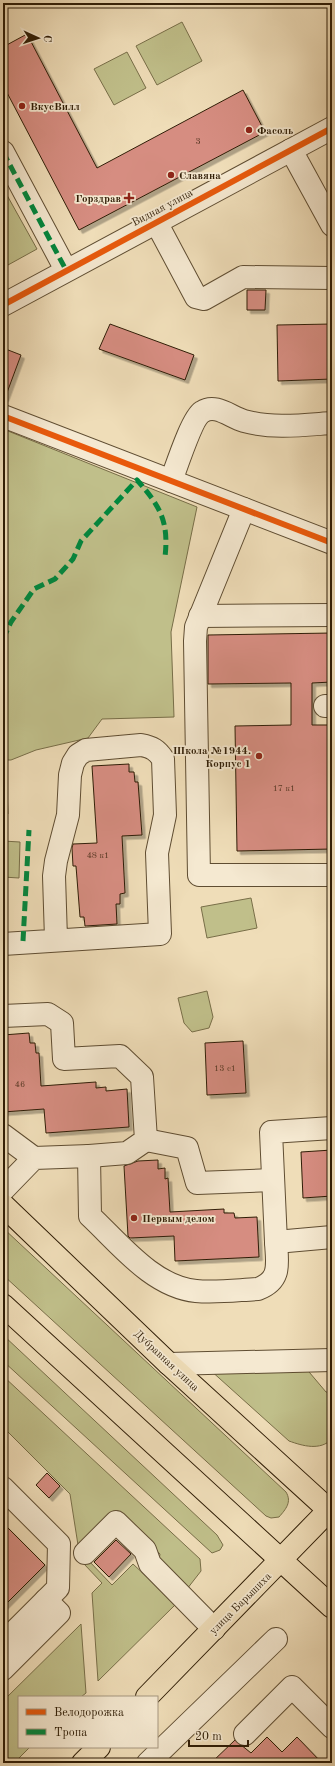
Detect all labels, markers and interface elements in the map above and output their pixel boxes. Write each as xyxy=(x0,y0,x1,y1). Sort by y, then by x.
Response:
north arrow xyxy=(18,18,58,58)
text: С xyxy=(41,35,52,42)
marker: ВкусВилл xyxy=(17,101,27,111)
place label: ВкусВилл xyxy=(30,102,80,113)
marker: Фасоль xyxy=(244,125,254,135)
place label: Фасоль xyxy=(257,126,293,137)
house number: 3 xyxy=(195,137,201,146)
marker: Славяна xyxy=(166,170,176,180)
place label: Славяна xyxy=(179,171,221,182)
street label: Видная улица xyxy=(130,187,195,229)
marker: Горздрав xyxy=(124,193,134,203)
place label: Горздрав xyxy=(75,194,121,205)
place label: Школа №1944. Корпус 1 xyxy=(173,746,251,770)
marker: Школа №1944. Корпус 1 xyxy=(254,751,264,761)
house number: 17 к1 xyxy=(273,784,295,793)
house number: 48 к1 xyxy=(87,851,109,860)
house number: 13 с1 xyxy=(214,1064,236,1073)
house number: 46 xyxy=(15,1080,25,1089)
marker: Первым делом xyxy=(129,1213,139,1223)
place label: Первым делом xyxy=(142,1214,215,1225)
street label: Дубравная улица xyxy=(131,1328,201,1394)
street label: улица Барышиха xyxy=(208,1571,274,1637)
legend xyxy=(18,1696,158,1748)
text: Велодорожка xyxy=(54,1707,124,1719)
scale bar xyxy=(189,1722,248,1748)
text: Тропа xyxy=(54,1727,87,1739)
text: 20 m xyxy=(195,1731,222,1743)

